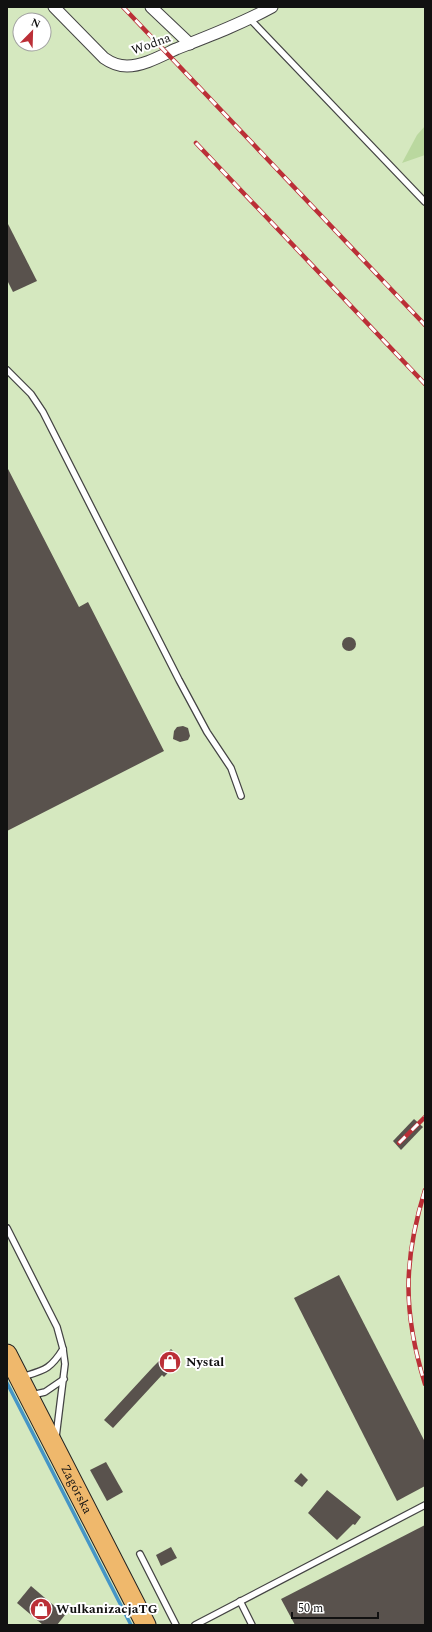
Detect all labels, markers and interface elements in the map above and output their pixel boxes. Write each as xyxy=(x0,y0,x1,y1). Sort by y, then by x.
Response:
north arrow xyxy=(12,12,52,52)
text: N xyxy=(28,14,43,33)
street label: Wodna xyxy=(128,27,174,60)
shop icon: Nystal xyxy=(157,1349,183,1375)
place label: Nystal xyxy=(186,1352,224,1372)
street label: Zagórska xyxy=(55,1461,98,1518)
scale bar xyxy=(292,1594,378,1620)
shop icon: WulkanizacjaTG xyxy=(28,1596,54,1622)
place label: WulkanizacjaTG xyxy=(56,1599,158,1619)
text: 50 m xyxy=(298,1599,323,1618)

